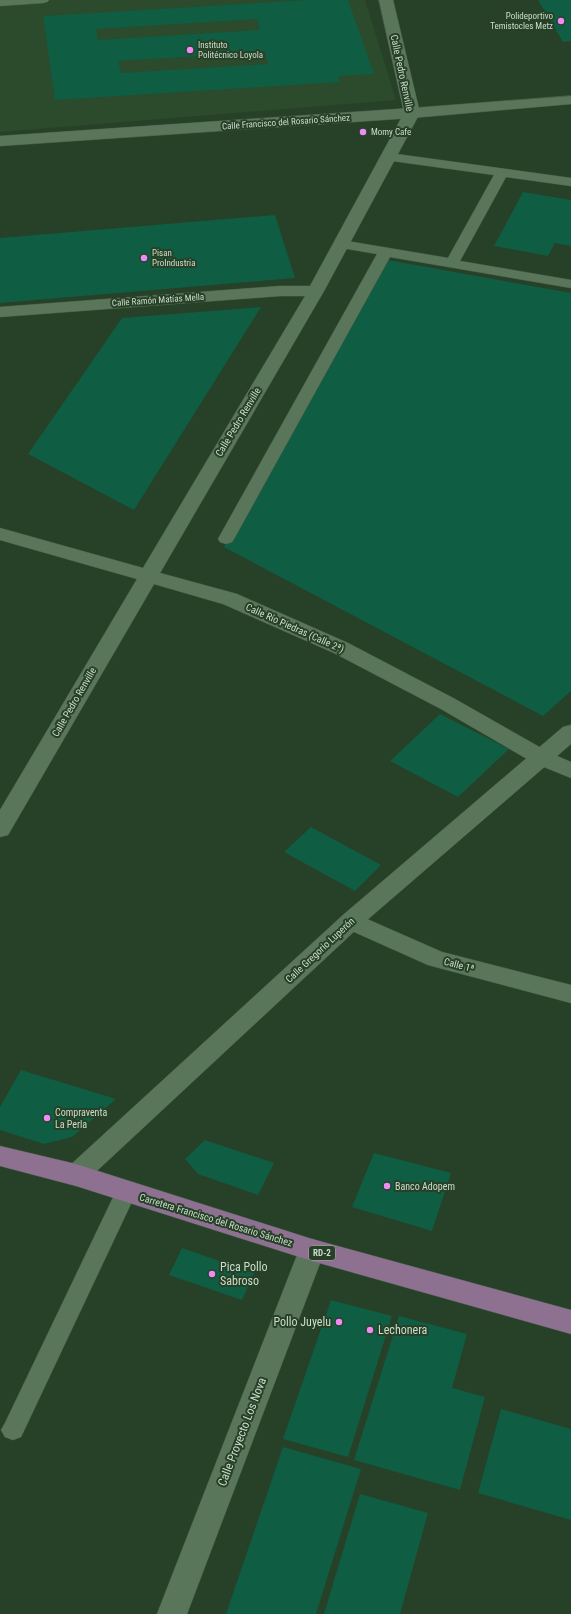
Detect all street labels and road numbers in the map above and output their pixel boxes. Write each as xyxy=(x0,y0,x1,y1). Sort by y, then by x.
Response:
street label: Calle Pedro Renville xyxy=(388,34,416,113)
street label: Calle Francisco del Rosario Sánchez xyxy=(222,113,350,131)
street label: Calle Ramón Matías Mella xyxy=(112,292,204,308)
street label: Calle Pedro Renville xyxy=(213,385,263,458)
street label: Calle Río Piedras (Calle 2ª) xyxy=(244,601,346,656)
street label: Calle Pedro Renville xyxy=(50,665,98,739)
street label: Calle Gregorio Luperón xyxy=(283,915,357,985)
street label: Calle 1ª xyxy=(443,956,475,974)
street label: Carretera Francisco del Rosario Sánchez xyxy=(138,1191,294,1249)
road number: RD-2 xyxy=(309,1246,335,1260)
street label: Calle Proyecto Los Nova xyxy=(215,1376,269,1488)

